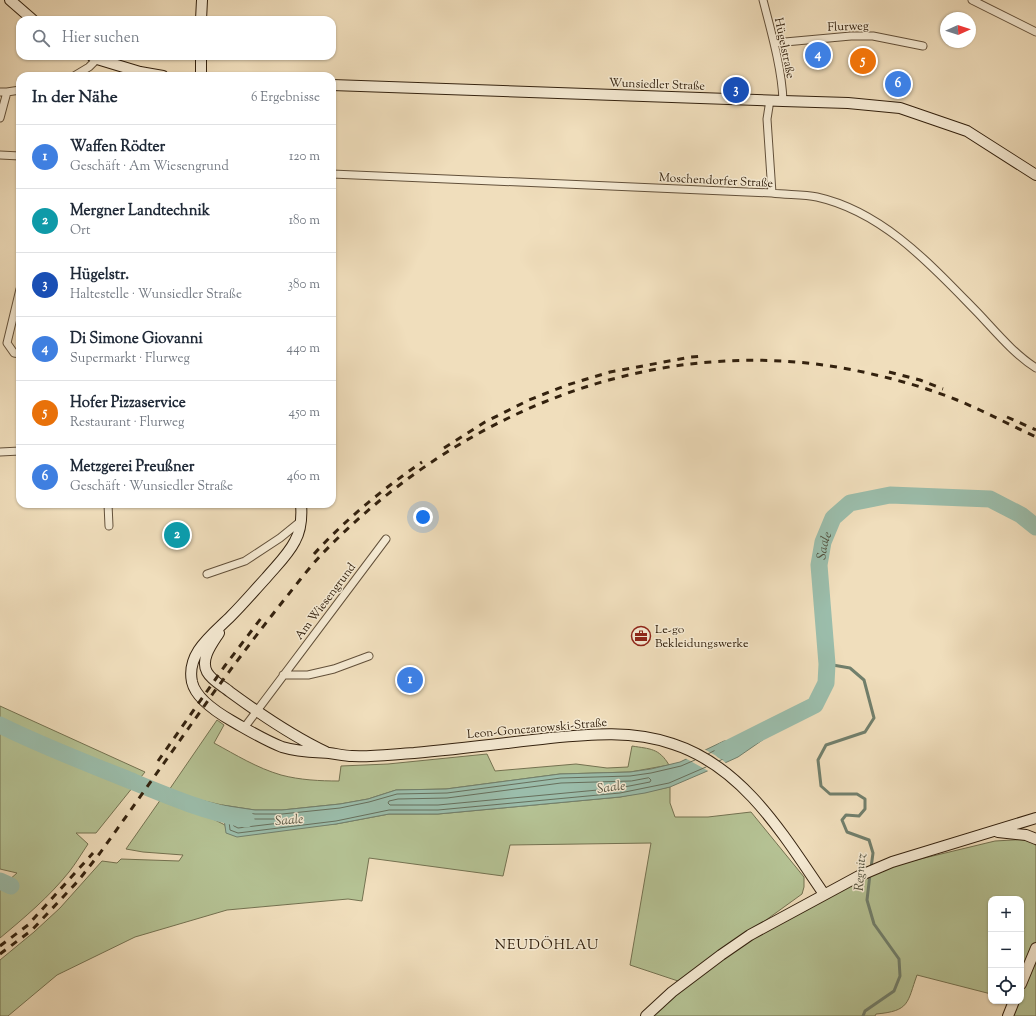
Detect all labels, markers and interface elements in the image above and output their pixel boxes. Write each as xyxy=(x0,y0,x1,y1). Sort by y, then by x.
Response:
north arrow xyxy=(940,12,976,48)
search box xyxy=(16,16,336,60)
street label: Hügelstraße xyxy=(769,16,799,81)
street label: Flurweg xyxy=(827,17,869,37)
icon: search xyxy=(30,27,52,49)
text: Hier suchen xyxy=(62,28,140,49)
pin: 4 xyxy=(805,40,831,70)
pin: 5 xyxy=(850,46,876,76)
pin: 6 xyxy=(885,69,911,99)
street label: Wunsiedler Straße xyxy=(609,74,706,96)
pin: 3 xyxy=(723,75,749,105)
text: In der Nähe xyxy=(32,86,118,110)
text: 6 Ergebnisse xyxy=(251,89,320,107)
text: Waffen Rödter xyxy=(70,137,165,158)
text: 1 xyxy=(43,148,47,166)
text: 120 m xyxy=(289,148,320,166)
text: Geschäft · Am Wiesengrund xyxy=(70,158,229,176)
street label: Moschendorfer Straße xyxy=(658,169,774,193)
text: Mergner Landtechnik xyxy=(70,201,210,222)
text: 2 xyxy=(42,212,48,230)
text: 180 m xyxy=(289,212,320,230)
text: Ort xyxy=(70,222,90,240)
text: Hügelstr. xyxy=(70,265,129,286)
text: 3 xyxy=(42,276,48,294)
text: 380 m xyxy=(288,276,320,294)
text: Haltestelle · Wunsiedler Straße xyxy=(70,286,242,304)
text: Di Simone Giovanni xyxy=(70,329,203,350)
text: 4 xyxy=(42,340,48,358)
text: 440 m xyxy=(287,340,320,358)
text: Supermarkt · Flurweg xyxy=(70,350,190,368)
text: Hofer Pizzaservice xyxy=(70,393,186,414)
text: 5 xyxy=(43,404,47,422)
text: 450 m xyxy=(289,404,320,422)
text: Restaurant · Flurweg xyxy=(70,414,184,432)
text: Metzgerei Preußner xyxy=(70,457,194,478)
text: 6 xyxy=(42,468,48,486)
text: 460 m xyxy=(287,468,320,486)
text: Geschäft · Wunsiedler Straße xyxy=(70,478,233,496)
your location xyxy=(413,507,433,527)
pin: 2 xyxy=(164,520,190,550)
water label: Saale xyxy=(813,529,837,561)
street label: Am Wiesengrund xyxy=(291,559,361,644)
place label: Le-go Bekleidungswerke xyxy=(655,621,749,653)
office icon: Le-go Bekleidungswerke xyxy=(630,625,652,647)
pin: 1 xyxy=(397,665,423,695)
street label: Leon-Gonczarowski-Straße xyxy=(466,714,608,744)
water label: Saale xyxy=(596,777,626,799)
water label: Saale xyxy=(274,811,304,831)
water label: Regnitz xyxy=(851,852,871,892)
map controls xyxy=(988,896,1024,1004)
button: + xyxy=(988,896,1024,932)
button: − xyxy=(988,932,1024,968)
district label: NEUDÖHLAU xyxy=(495,935,599,956)
button: locate xyxy=(988,968,1024,1004)

